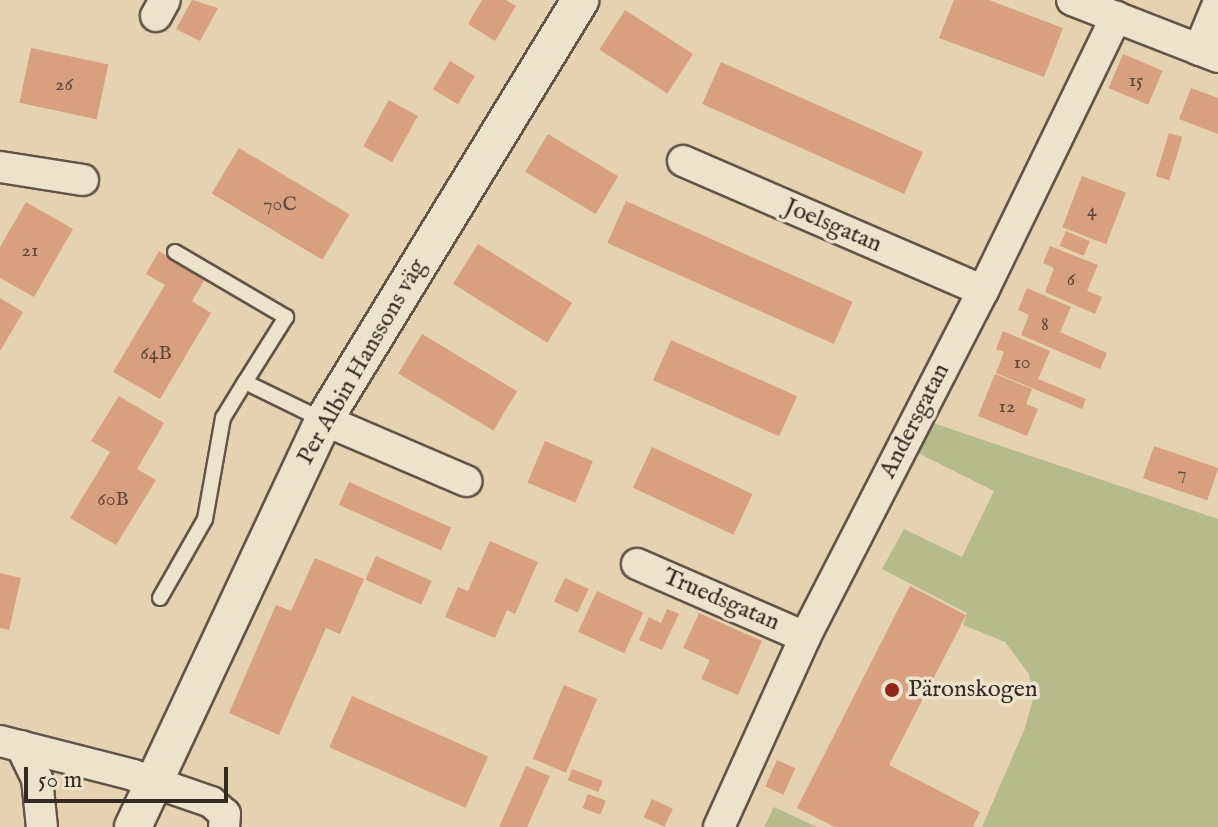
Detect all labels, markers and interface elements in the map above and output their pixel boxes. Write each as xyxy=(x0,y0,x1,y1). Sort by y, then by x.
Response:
house number: 15 xyxy=(1129,68,1143,92)
house number: 26 xyxy=(55,72,73,96)
house number: 70C xyxy=(263,192,297,216)
street label: Joelsgatan xyxy=(780,193,886,259)
house number: 4 xyxy=(1087,198,1097,222)
house number: 21 xyxy=(22,238,38,262)
street label: Per Albin Hanssons väg xyxy=(291,254,433,470)
house number: 6 xyxy=(1067,267,1075,291)
house number: 8 xyxy=(1041,312,1049,336)
house number: 64B xyxy=(140,341,172,365)
house number: 10 xyxy=(1013,350,1031,374)
street label: Andersgatan xyxy=(874,359,956,483)
house number: 12 xyxy=(999,394,1015,418)
house number: 7 xyxy=(1177,461,1187,485)
house number: 60B xyxy=(97,487,129,511)
street label: Truedsgatan xyxy=(658,563,784,637)
place label: Päronskogen xyxy=(908,676,1038,704)
marker: Päronskogen xyxy=(883,681,901,699)
scale bar xyxy=(28,751,232,801)
text: 50 m xyxy=(38,765,82,796)

